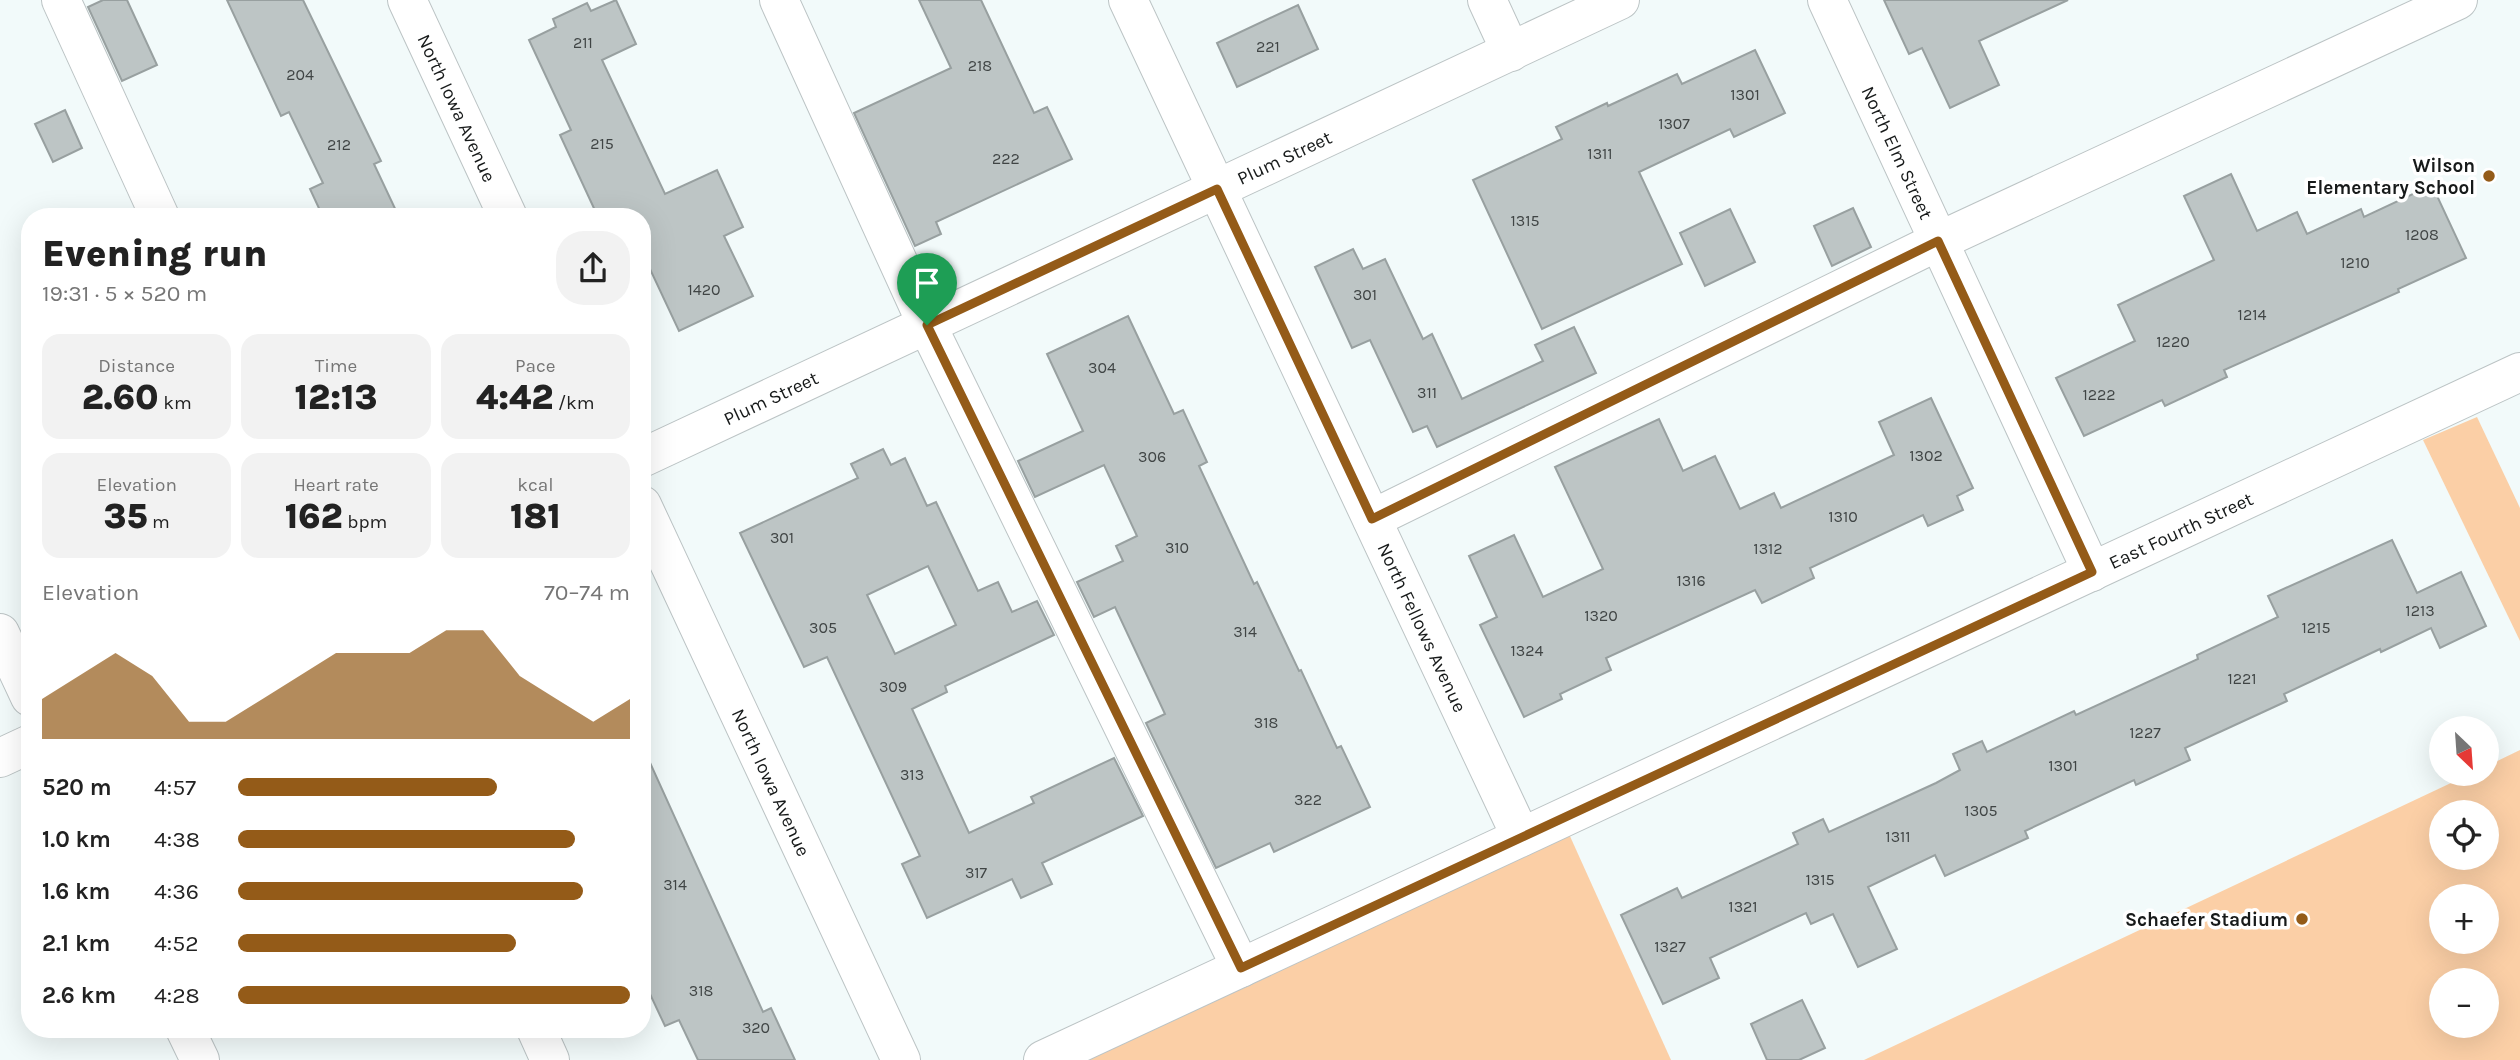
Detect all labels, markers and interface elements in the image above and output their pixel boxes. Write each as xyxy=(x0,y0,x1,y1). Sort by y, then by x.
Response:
street label: North Iowa Avenue xyxy=(412,31,500,186)
house number: 211 xyxy=(573,33,593,52)
house number: 221 xyxy=(1256,37,1280,56)
house number: 218 xyxy=(968,56,992,75)
house number: 204 xyxy=(286,65,314,84)
street label: North Elm Street xyxy=(1856,83,1937,223)
house number: 1301 xyxy=(1730,85,1760,104)
house number: 1307 xyxy=(1658,114,1690,133)
street label: Plum Street xyxy=(1234,127,1335,190)
house number: 215 xyxy=(590,134,614,153)
house number: 212 xyxy=(327,135,351,154)
house number: 1311 xyxy=(1587,144,1613,163)
house number: 222 xyxy=(992,149,1020,168)
place label: Wilson Elementary School xyxy=(2306,155,2475,199)
marker: Wilson Elementary School xyxy=(2481,168,2497,184)
house number: 1315 xyxy=(1510,211,1540,230)
house number: 1208 xyxy=(2405,225,2439,244)
text: Evening run xyxy=(42,231,267,276)
button: share xyxy=(556,231,630,305)
pin xyxy=(897,253,957,325)
house number: 1210 xyxy=(2340,253,2370,272)
icon: arrive xyxy=(908,264,946,302)
text: 19:31 · 5 × 520 m xyxy=(42,280,207,307)
house number: 1420 xyxy=(688,280,721,299)
house number: 301 xyxy=(1353,285,1377,304)
house number: 1214 xyxy=(2238,305,2266,324)
house number: 1220 xyxy=(2156,332,2190,351)
text: Distance xyxy=(98,355,175,377)
text: Time xyxy=(315,355,357,377)
text: Pace xyxy=(515,355,556,377)
house number: 304 xyxy=(1088,358,1116,377)
street label: Plum Street xyxy=(720,367,822,430)
text: 2.60 xyxy=(82,377,159,418)
text: 12:13 xyxy=(295,377,377,418)
text: 4:42 xyxy=(476,377,553,418)
house number: 311 xyxy=(1417,383,1437,402)
house number: 1222 xyxy=(2082,385,2116,404)
text: km xyxy=(159,392,192,414)
text: /km xyxy=(553,392,595,414)
house number: 1302 xyxy=(1909,446,1943,465)
house number: 306 xyxy=(1138,447,1166,466)
text: Elevation xyxy=(96,474,177,496)
text: Heart rate xyxy=(293,474,379,496)
text: kcal xyxy=(517,474,553,496)
street label: East Fourth Street xyxy=(2106,488,2257,574)
text: 35 xyxy=(104,496,147,537)
text: 162 xyxy=(285,496,343,537)
text: 181 xyxy=(510,496,561,537)
house number: 1310 xyxy=(1828,507,1858,526)
text: m xyxy=(147,511,170,533)
text: bpm xyxy=(343,511,387,533)
house number: 301 xyxy=(770,528,794,547)
house number: 310 xyxy=(1165,538,1189,557)
house number: 1312 xyxy=(1753,539,1783,558)
street label: North Fellows Avenue xyxy=(1372,540,1471,716)
house number: 1316 xyxy=(1676,571,1706,590)
text: Elevation xyxy=(42,579,139,606)
text: 70–74 m xyxy=(544,579,630,606)
house number: 1213 xyxy=(2405,601,2435,620)
house number: 1320 xyxy=(1584,606,1618,625)
house number: 305 xyxy=(809,618,837,637)
house number: 1215 xyxy=(2302,618,2330,637)
house number: 314 xyxy=(1233,622,1257,641)
house number: 1324 xyxy=(1511,641,1544,660)
house number: 1221 xyxy=(2227,669,2257,688)
house number: 309 xyxy=(879,677,907,696)
street label: North Iowa Avenue xyxy=(727,705,814,860)
house number: 318 xyxy=(1254,713,1278,732)
north arrow xyxy=(2429,716,2499,786)
map controls xyxy=(2429,716,2499,1038)
house number: 1227 xyxy=(2129,723,2161,742)
house number: 1301 xyxy=(2048,756,2078,775)
house number: 313 xyxy=(900,765,924,784)
text: 520 m xyxy=(42,774,112,801)
text: 4:57 xyxy=(154,774,196,801)
house number: 322 xyxy=(1294,790,1322,809)
button: locate xyxy=(2429,800,2499,870)
house number: 1305 xyxy=(1964,801,1998,820)
text: 1.0 km xyxy=(42,826,111,853)
text: 4:38 xyxy=(154,826,200,853)
house number: 1311 xyxy=(1885,827,1911,846)
house number: 317 xyxy=(965,863,988,882)
house number: 1315 xyxy=(1805,870,1835,889)
house number: 314 xyxy=(663,875,687,894)
text: 1.6 km xyxy=(42,878,110,905)
text: 4:36 xyxy=(154,878,199,905)
button: + xyxy=(2429,884,2499,954)
house number: 1321 xyxy=(1728,897,1758,916)
place label: Schaefer Stadium xyxy=(2125,909,2288,931)
marker: Schaefer Stadium xyxy=(2294,911,2310,927)
text: 2.1 km xyxy=(42,930,110,957)
text: 4:52 xyxy=(154,930,198,957)
house number: 1327 xyxy=(1654,937,1686,956)
button: − xyxy=(2429,968,2499,1038)
house number: 318 xyxy=(689,981,713,1000)
text: 2.6 km xyxy=(42,982,116,1009)
text: 4:28 xyxy=(154,982,200,1009)
house number: 320 xyxy=(742,1018,770,1037)

